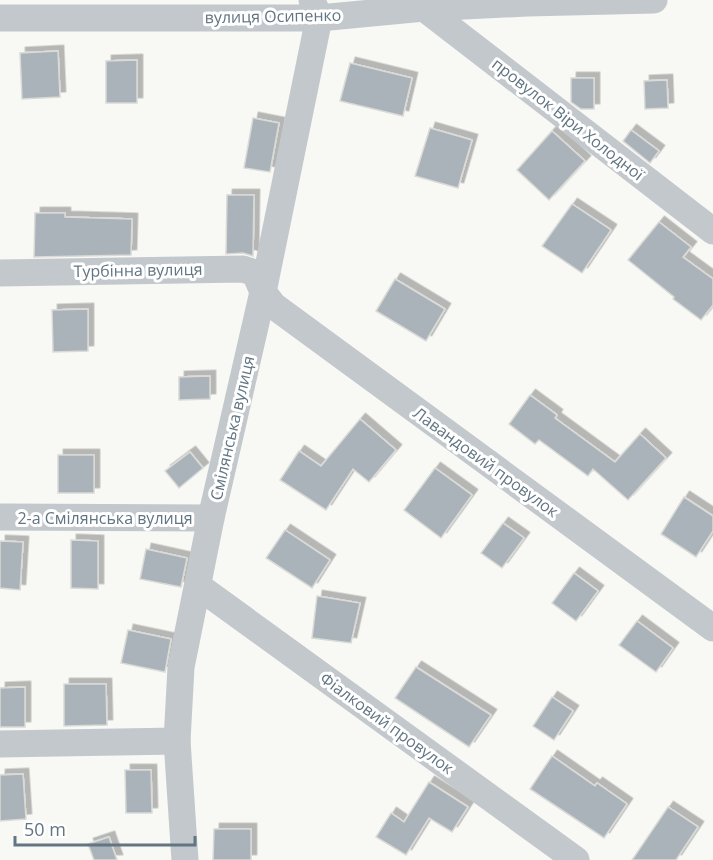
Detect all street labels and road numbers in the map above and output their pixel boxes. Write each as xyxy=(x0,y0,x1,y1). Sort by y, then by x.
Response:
street label: вулиця Осипенко xyxy=(204,4,342,28)
street label: провулок Віри Холодної xyxy=(488,53,649,186)
street label: Турбінна вулиця xyxy=(73,258,203,282)
street label: Смілянська вулиця xyxy=(205,354,259,502)
street label: Лавандовий провулок xyxy=(409,402,564,523)
street label: 2-а Смілянська вулиця xyxy=(17,507,193,529)
street label: Фіалковий провулок xyxy=(316,667,459,779)

